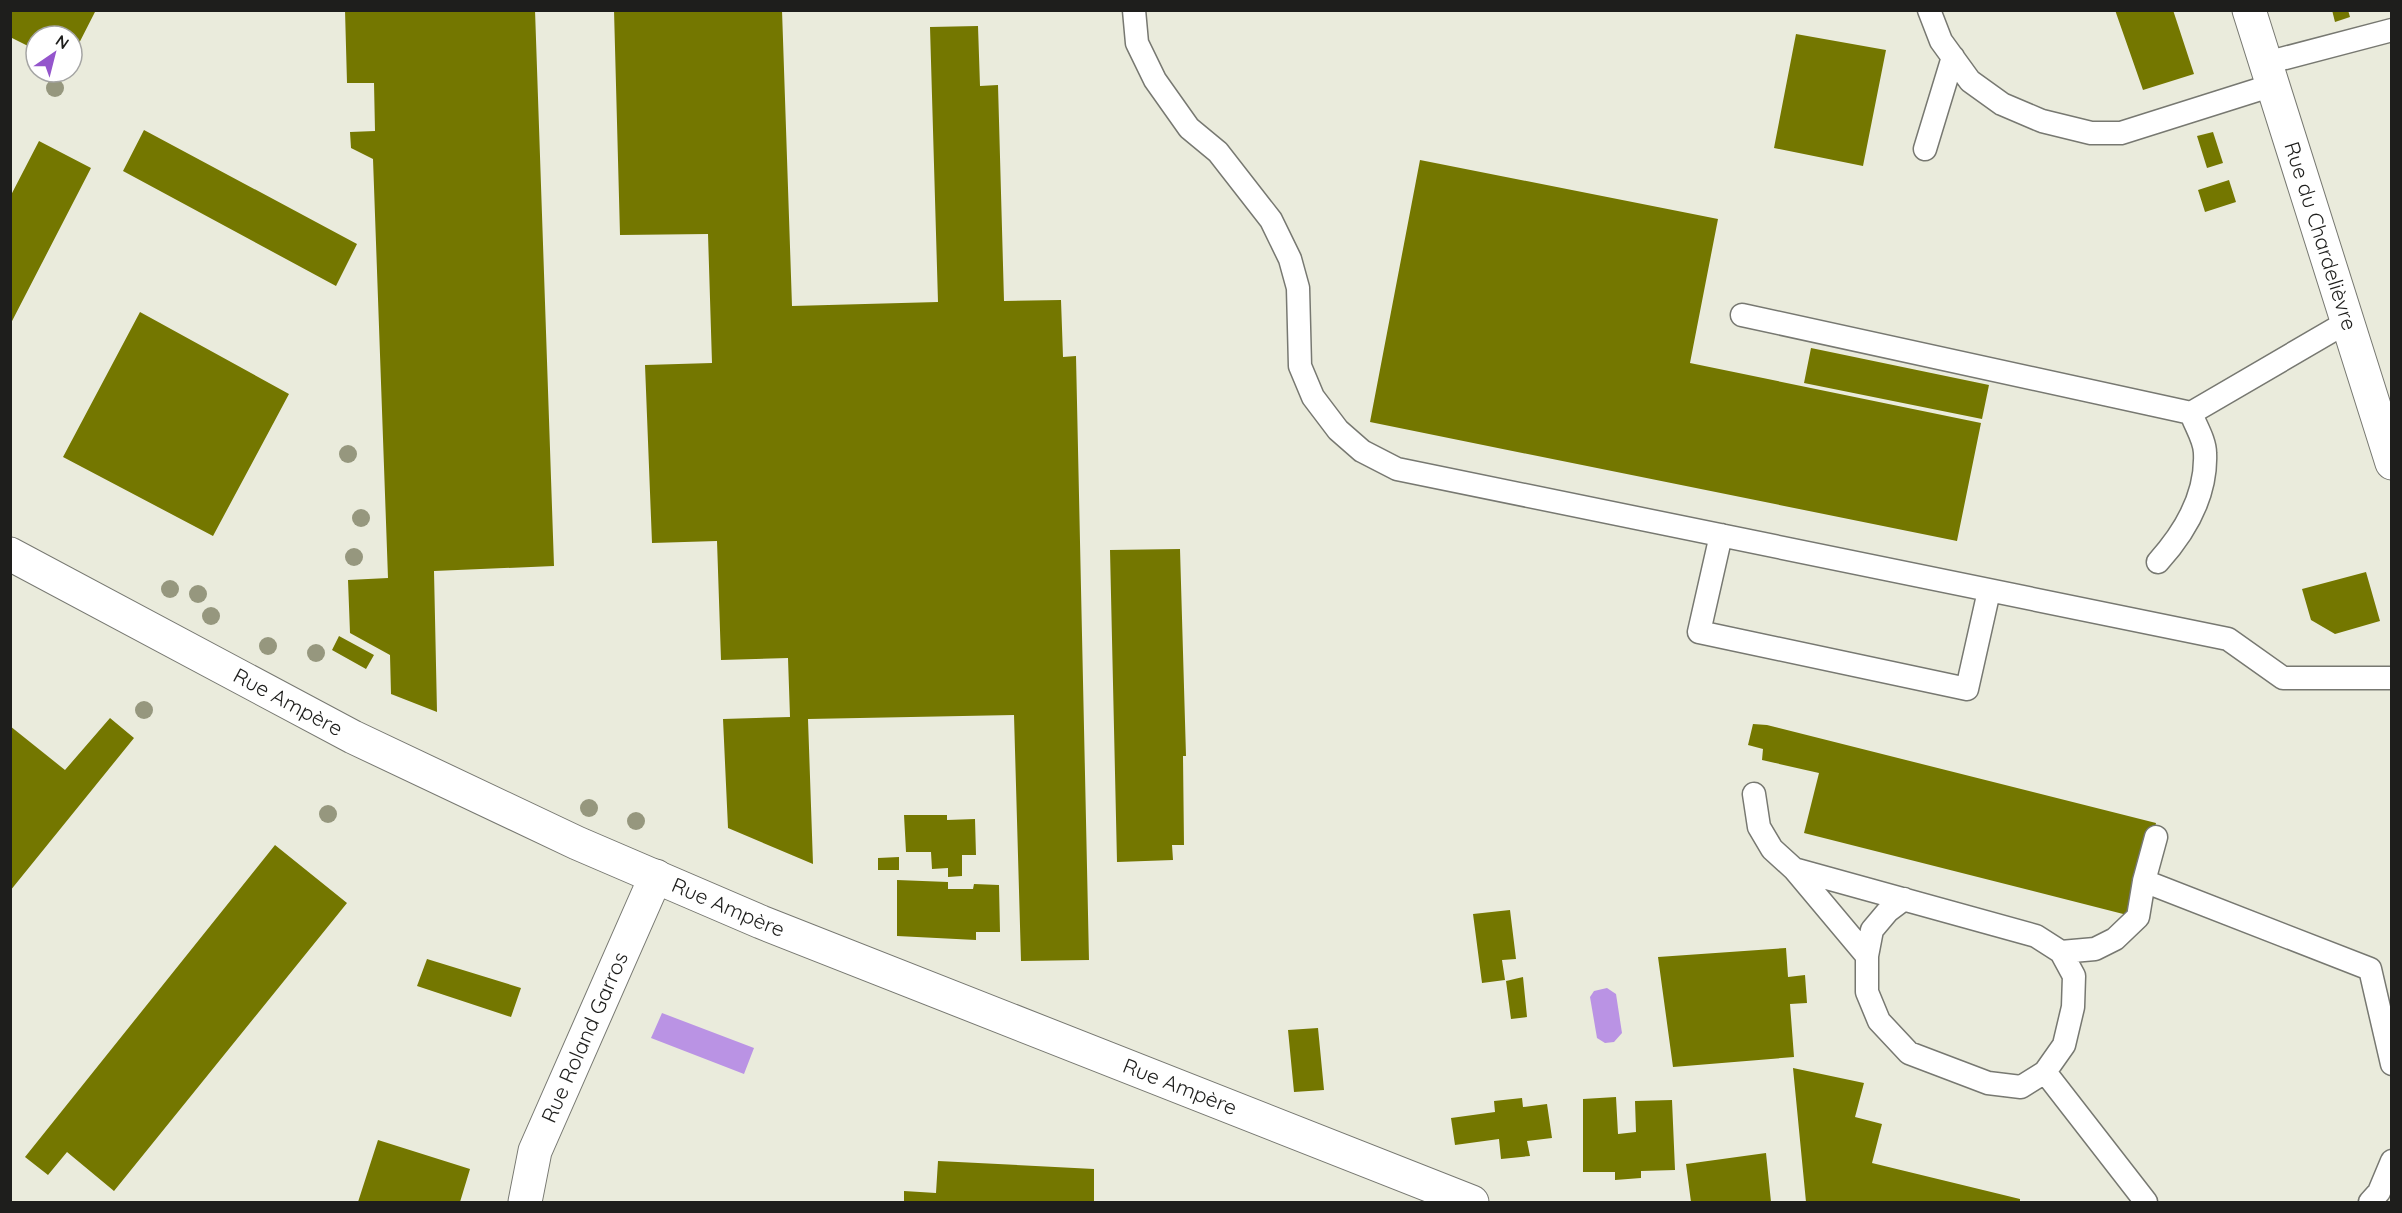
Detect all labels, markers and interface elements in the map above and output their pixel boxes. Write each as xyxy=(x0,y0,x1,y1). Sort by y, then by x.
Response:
north arrow xyxy=(24,24,84,84)
text: N xyxy=(52,30,73,53)
street label: Rue du Chardelièvre xyxy=(2279,138,2363,333)
street label: Rue Ampère xyxy=(229,662,348,741)
street label: Rue Ampère xyxy=(668,871,789,942)
street label: Rue Roland Garros xyxy=(535,948,633,1127)
street label: Rue Ampère xyxy=(1120,1052,1241,1120)

